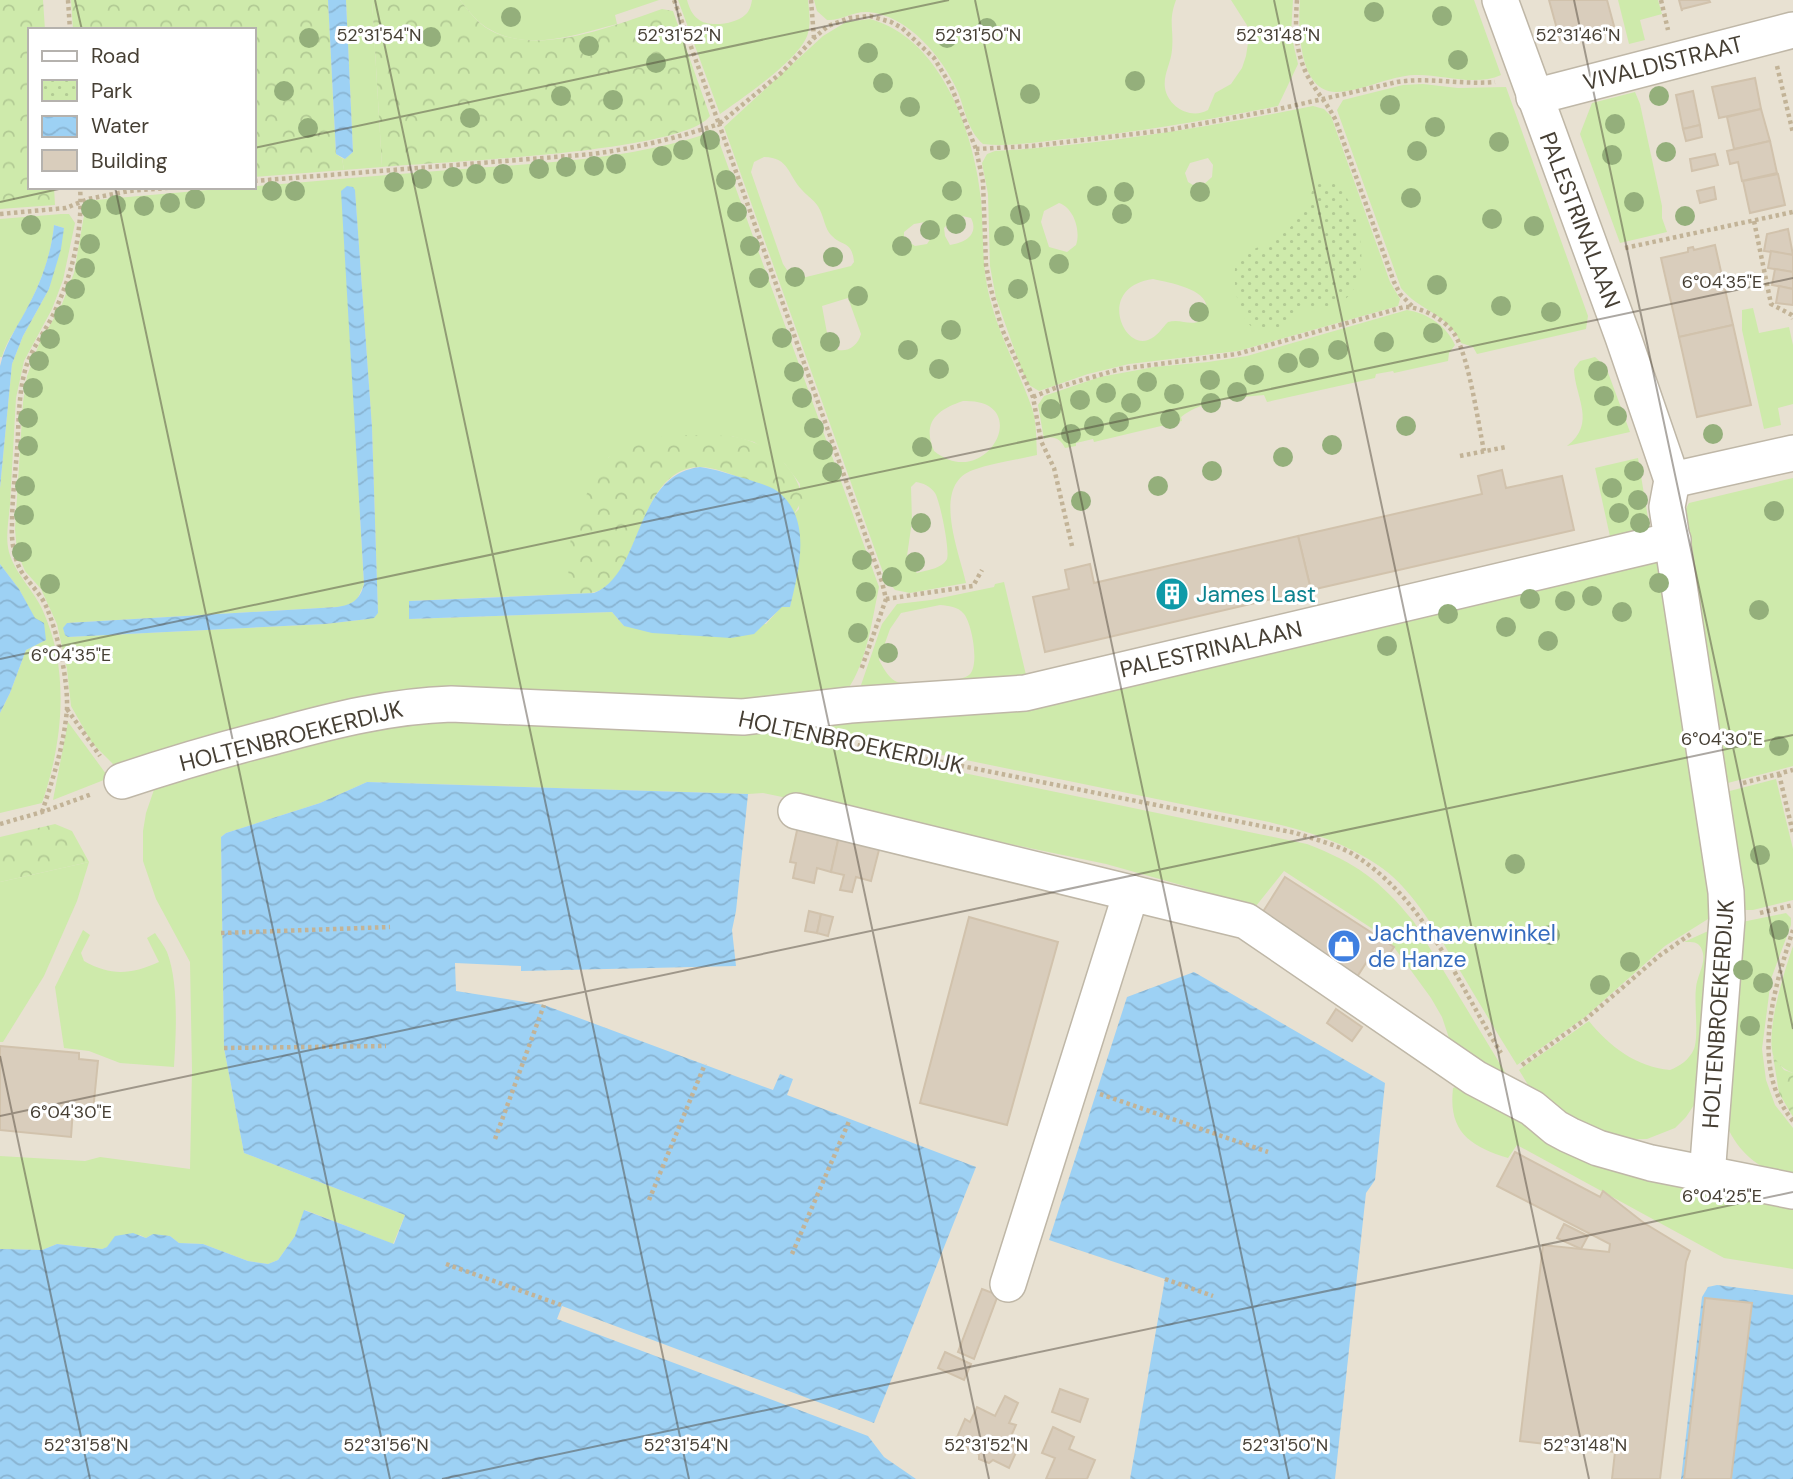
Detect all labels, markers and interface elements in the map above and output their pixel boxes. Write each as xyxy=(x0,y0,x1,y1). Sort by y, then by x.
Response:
text: 52°31'54"N xyxy=(336,23,422,47)
text: 52°31'52"N xyxy=(637,23,721,47)
text: 52°31'50"N xyxy=(935,23,1021,47)
text: 52°31'48"N xyxy=(1236,23,1320,47)
text: 52°31'46"N xyxy=(1536,23,1620,47)
legend xyxy=(28,28,256,189)
street label: VIVALDISTRAAT xyxy=(1580,29,1746,97)
text: Road xyxy=(91,42,140,70)
text: Park xyxy=(91,77,133,105)
text: Water xyxy=(91,112,149,140)
street label: PALESTRINALAAN xyxy=(1533,128,1627,312)
text: Building xyxy=(91,147,168,175)
text: 6°04'35"E xyxy=(1682,270,1762,294)
building icon: James Last xyxy=(1153,575,1191,613)
place label: James Last xyxy=(1196,579,1316,609)
street label: PALESTRINALAAN xyxy=(1117,613,1305,685)
text: 6°04'35"E xyxy=(31,643,111,667)
street label: HOLTENBROEKERDIJK xyxy=(176,694,406,778)
street label: HOLTENBROEKERDIJK xyxy=(736,703,966,781)
text: 6°04'30"E xyxy=(1681,727,1763,751)
street label: HOLTENBROEKERDIJK xyxy=(1695,899,1741,1129)
place label: Jachthavenwinkel de Hanze xyxy=(1368,918,1556,974)
shop icon: Jachthavenwinkel de Hanze xyxy=(1325,927,1363,965)
text: 6°04'30"E xyxy=(30,1100,112,1124)
text: 6°04'25"E xyxy=(1682,1184,1762,1208)
text: 52°31'58"N xyxy=(43,1433,129,1457)
text: 52°31'56"N xyxy=(343,1433,429,1457)
text: 52°31'54"N xyxy=(643,1433,729,1457)
text: 52°31'52"N xyxy=(944,1433,1028,1457)
text: 52°31'50"N xyxy=(1242,1433,1328,1457)
text: 52°31'48"N xyxy=(1543,1433,1627,1457)

